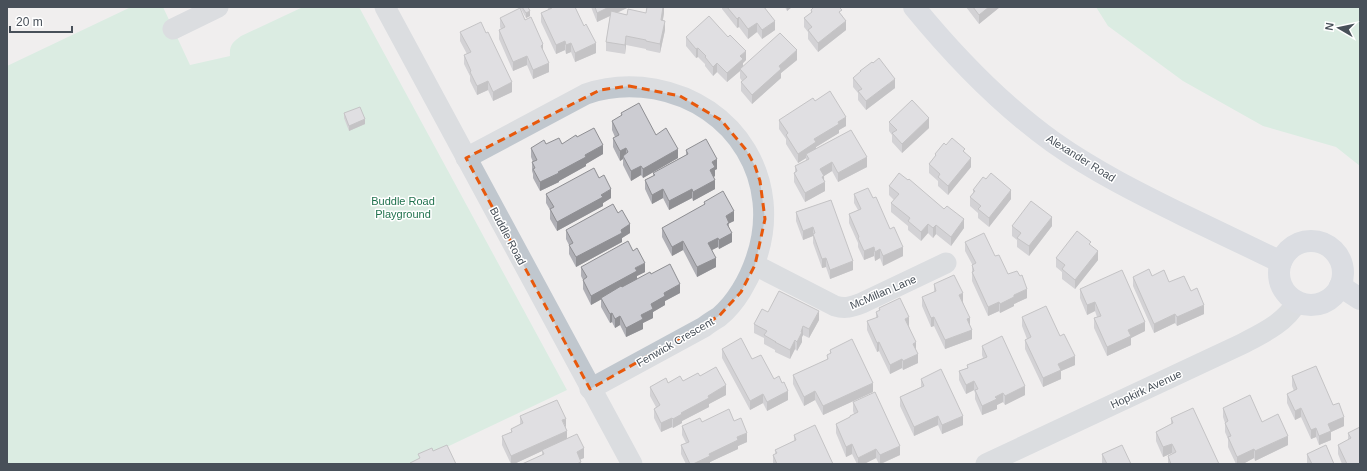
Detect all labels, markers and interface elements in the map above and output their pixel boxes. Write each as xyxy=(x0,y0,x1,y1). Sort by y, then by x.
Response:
scale bar xyxy=(10,8,72,34)
north arrow xyxy=(1319,8,1359,48)
text: 20 m xyxy=(16,15,43,29)
text: N xyxy=(1323,22,1336,31)
street label: Alexander Road xyxy=(1044,132,1118,184)
park label: Buddle Road Playground xyxy=(371,195,435,220)
street label: Buddle Road xyxy=(488,205,528,267)
street label: McMillan Lane xyxy=(848,273,918,311)
street label: Fenwick Crescent xyxy=(634,315,716,369)
street label: Hopkirk Avenue xyxy=(1109,367,1183,411)

